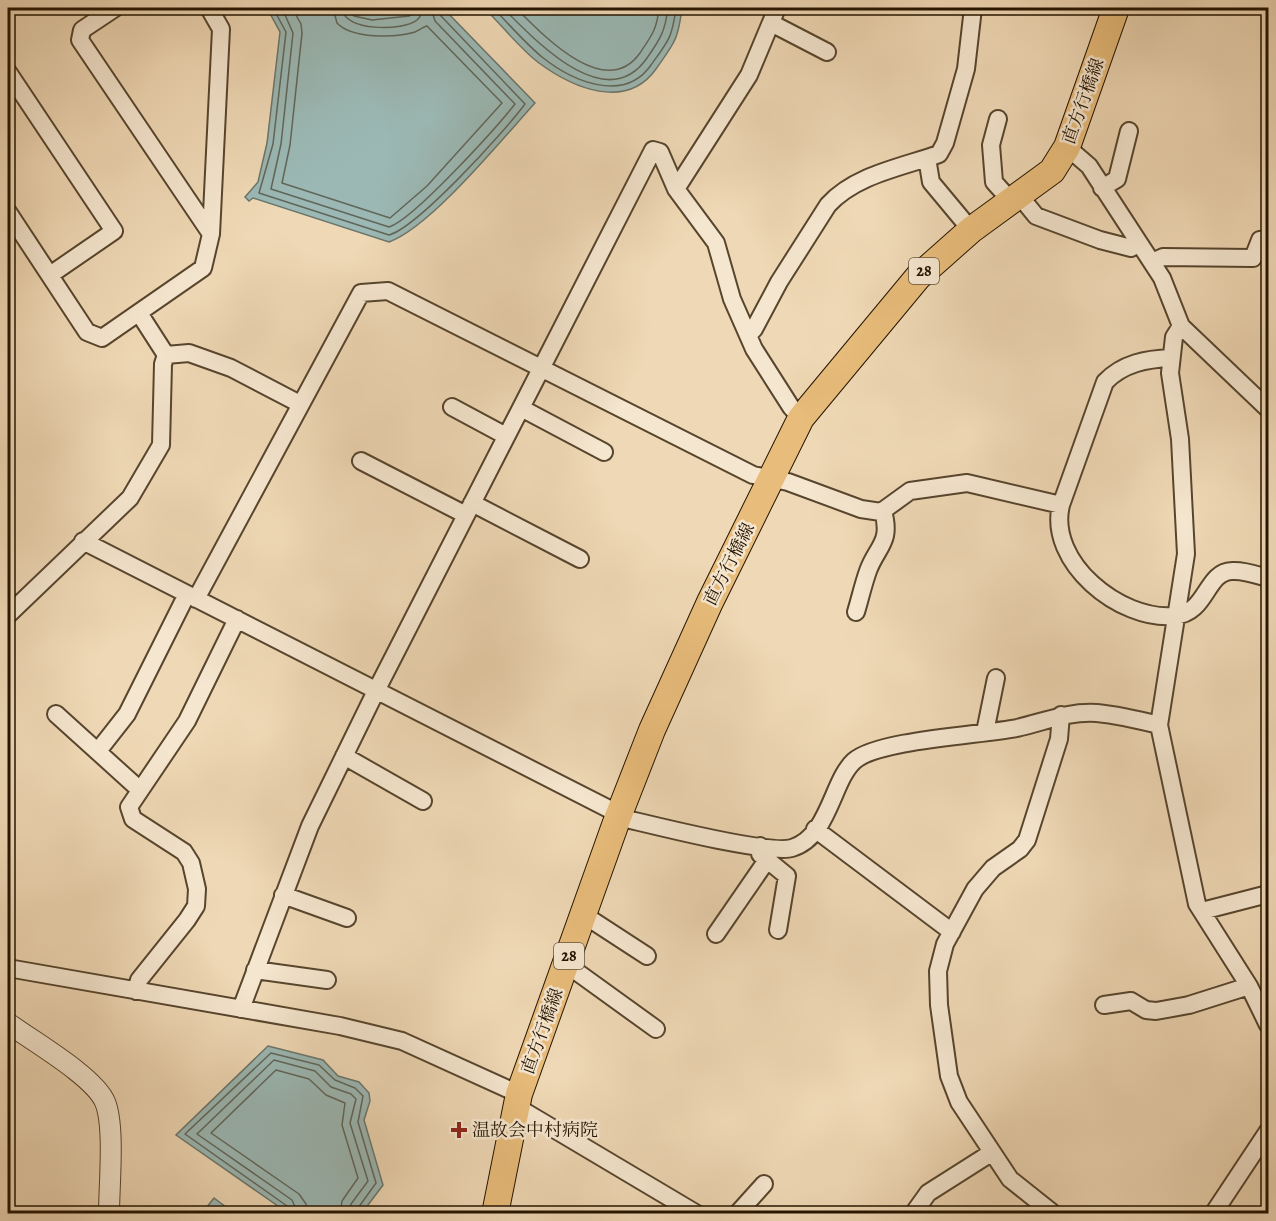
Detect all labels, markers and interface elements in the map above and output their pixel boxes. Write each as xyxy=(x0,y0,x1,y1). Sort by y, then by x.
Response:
street label: 直方行橋線 xyxy=(1056,55,1110,147)
road number: 28 xyxy=(909,258,939,284)
street label: 直方行橋線 xyxy=(698,518,760,610)
road number: 28 xyxy=(554,943,584,969)
street label: 直方行橋線 xyxy=(515,985,569,1077)
place label: 温故会中村病院 xyxy=(472,1118,598,1142)
marker: 温故会中村病院 xyxy=(450,1121,468,1139)

